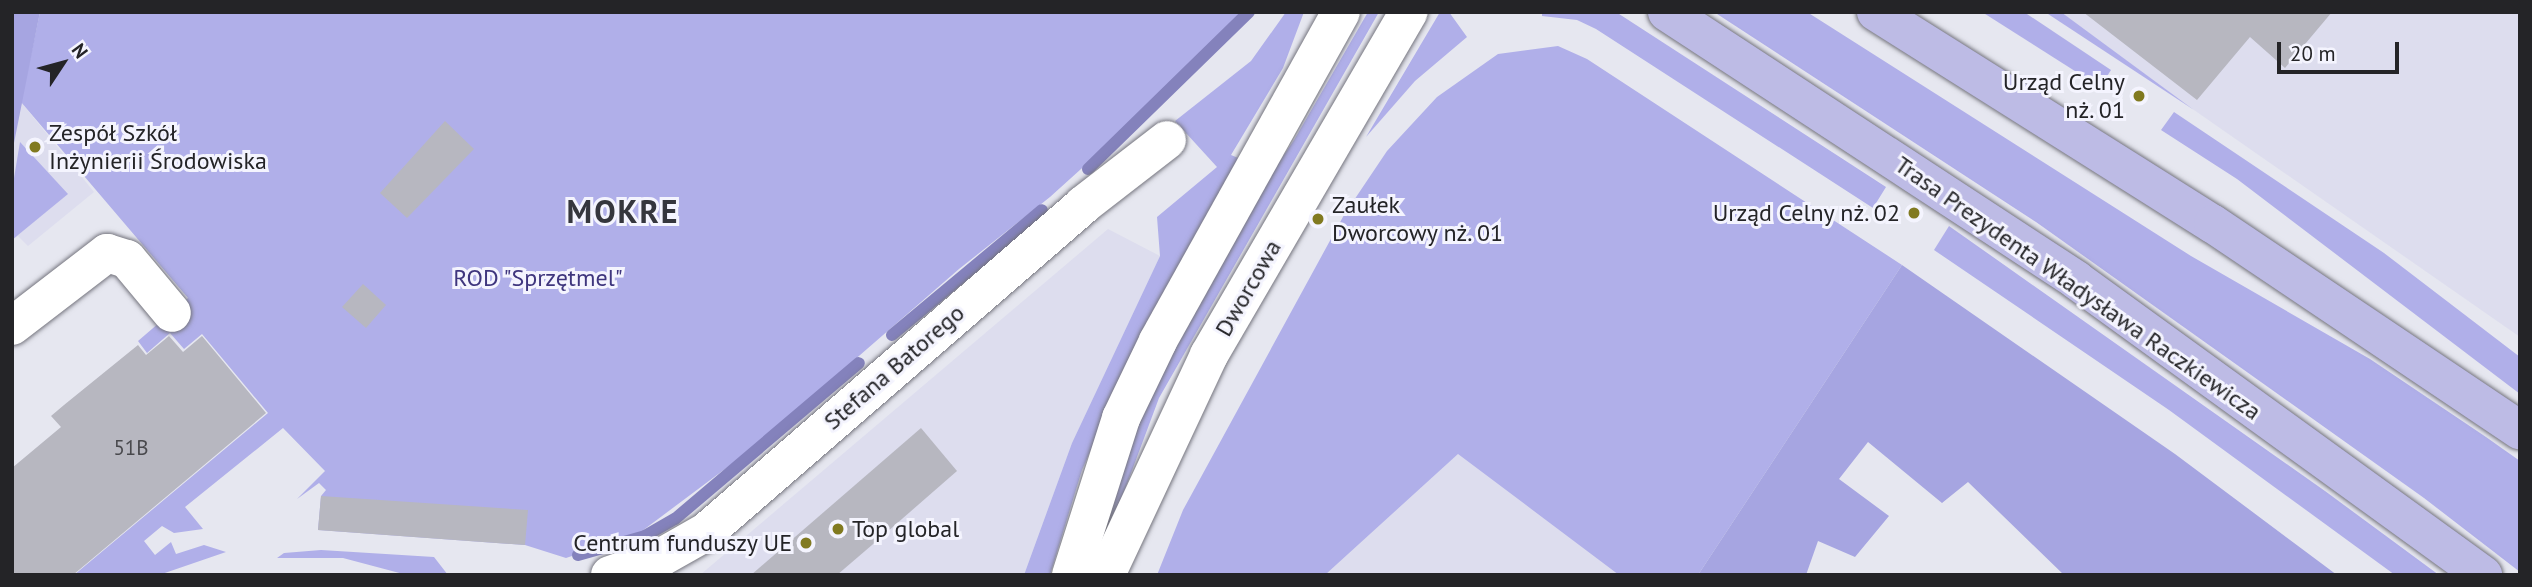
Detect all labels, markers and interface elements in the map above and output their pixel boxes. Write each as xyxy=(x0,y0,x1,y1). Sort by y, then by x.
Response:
north arrow xyxy=(28,28,98,98)
scale bar xyxy=(2280,28,2402,72)
text: N xyxy=(67,39,93,63)
text: 20 m xyxy=(2290,40,2336,67)
place label: Urząd Celny nż. 01 xyxy=(2003,68,2125,124)
marker: Urząd Celny nż. 01 xyxy=(2131,88,2147,104)
place label: Zespół Szkół Inżynierii Środowiska xyxy=(49,119,267,175)
marker: Zespół Szkół Inżynierii Środowiska xyxy=(27,139,43,155)
street label: Trasa Prezydenta Władysława Raczkiewicza xyxy=(1889,150,2267,426)
place label: Zaułek Dworcowy nż. 01 xyxy=(1332,191,1506,247)
district label: MOKRE xyxy=(567,192,679,230)
place label: Urząd Celny nż. 02 xyxy=(1710,199,1900,227)
marker: Urząd Celny nż. 02 xyxy=(1906,205,1922,221)
marker: Zaułek Dworcowy nż. 01 xyxy=(1310,211,1326,227)
street label: Dworcowa xyxy=(1209,235,1287,341)
park label: ROD "Sprzętmel" xyxy=(452,264,624,292)
street label: Stefana Batorego xyxy=(818,298,970,436)
house number: 51B xyxy=(113,435,149,461)
place label: Top global xyxy=(852,515,959,543)
marker: Top global xyxy=(830,521,846,537)
place label: Centrum funduszy UE xyxy=(572,529,792,557)
marker: Centrum funduszy UE xyxy=(798,535,814,551)

